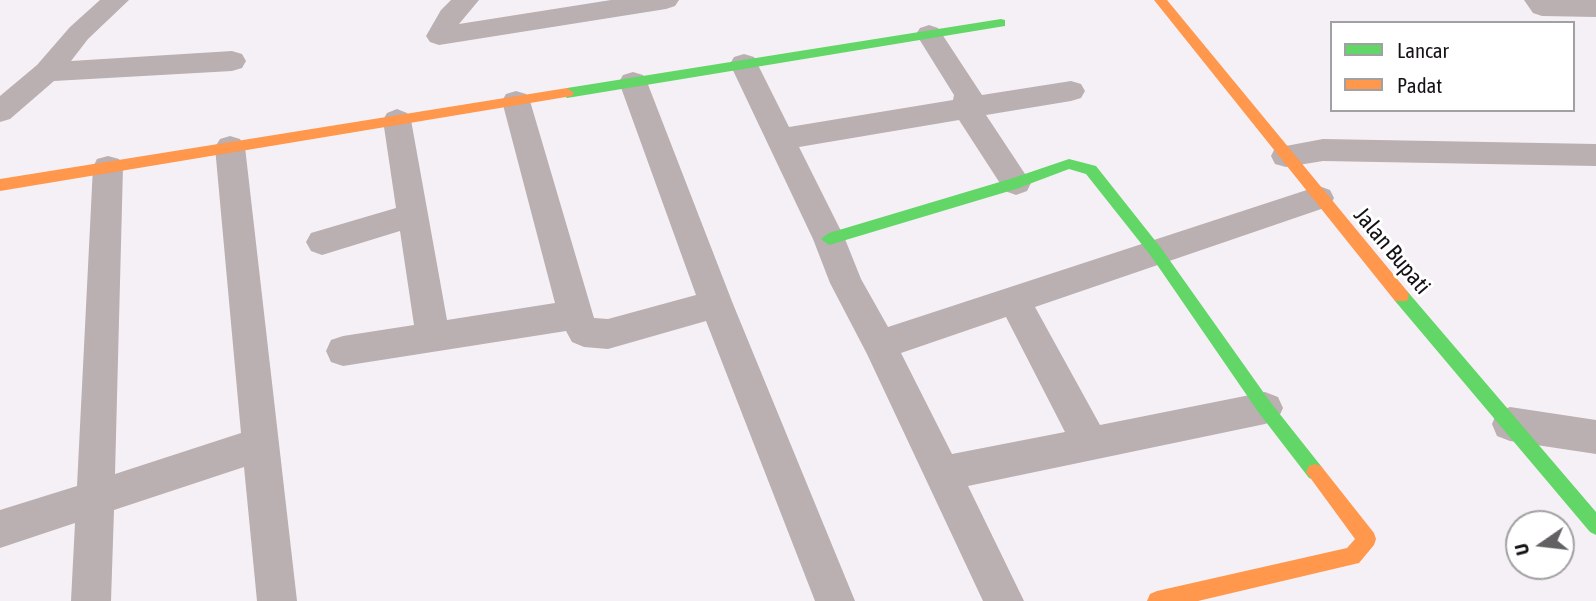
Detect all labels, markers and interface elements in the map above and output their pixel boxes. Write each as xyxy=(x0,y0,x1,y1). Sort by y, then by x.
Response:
legend xyxy=(1330,21,1575,112)
text: Lancar xyxy=(1397,38,1449,62)
text: Padat xyxy=(1397,73,1442,97)
street label: Jalan Bupati xyxy=(1348,202,1436,300)
north arrow xyxy=(1505,510,1575,580)
text: U xyxy=(1510,541,1534,558)

